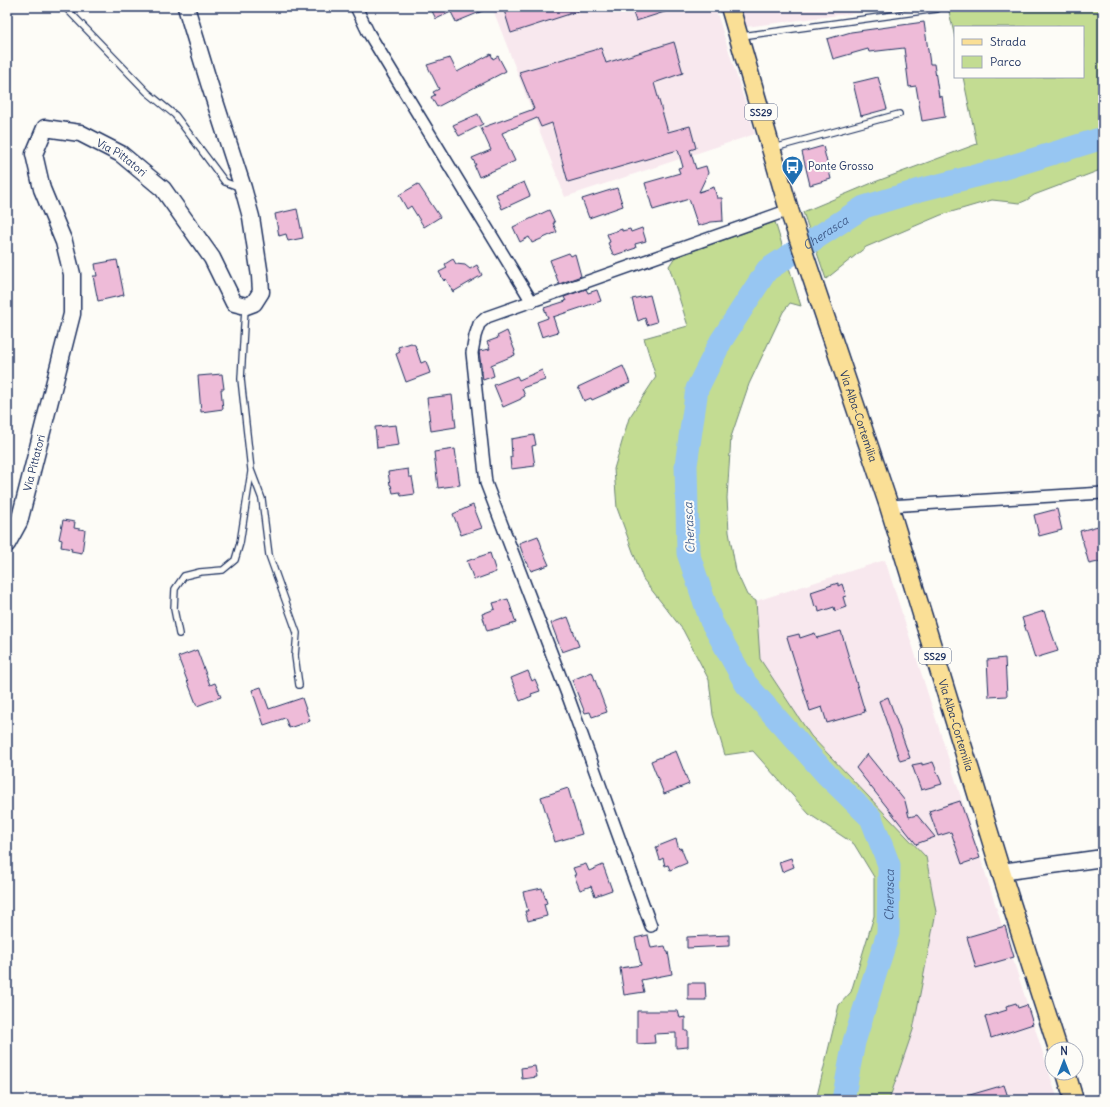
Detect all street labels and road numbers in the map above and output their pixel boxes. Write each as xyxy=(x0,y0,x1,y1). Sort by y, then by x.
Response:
road number: SS29 xyxy=(745,104,777,120)
street label: Via Pittatori xyxy=(94,136,150,179)
street label: Via Alba-Cortemilia xyxy=(837,369,881,464)
street label: Via Pittatori xyxy=(20,433,48,493)
road number: SS29 xyxy=(919,648,951,664)
street label: Via Alba-Cortemilia xyxy=(935,677,977,773)

